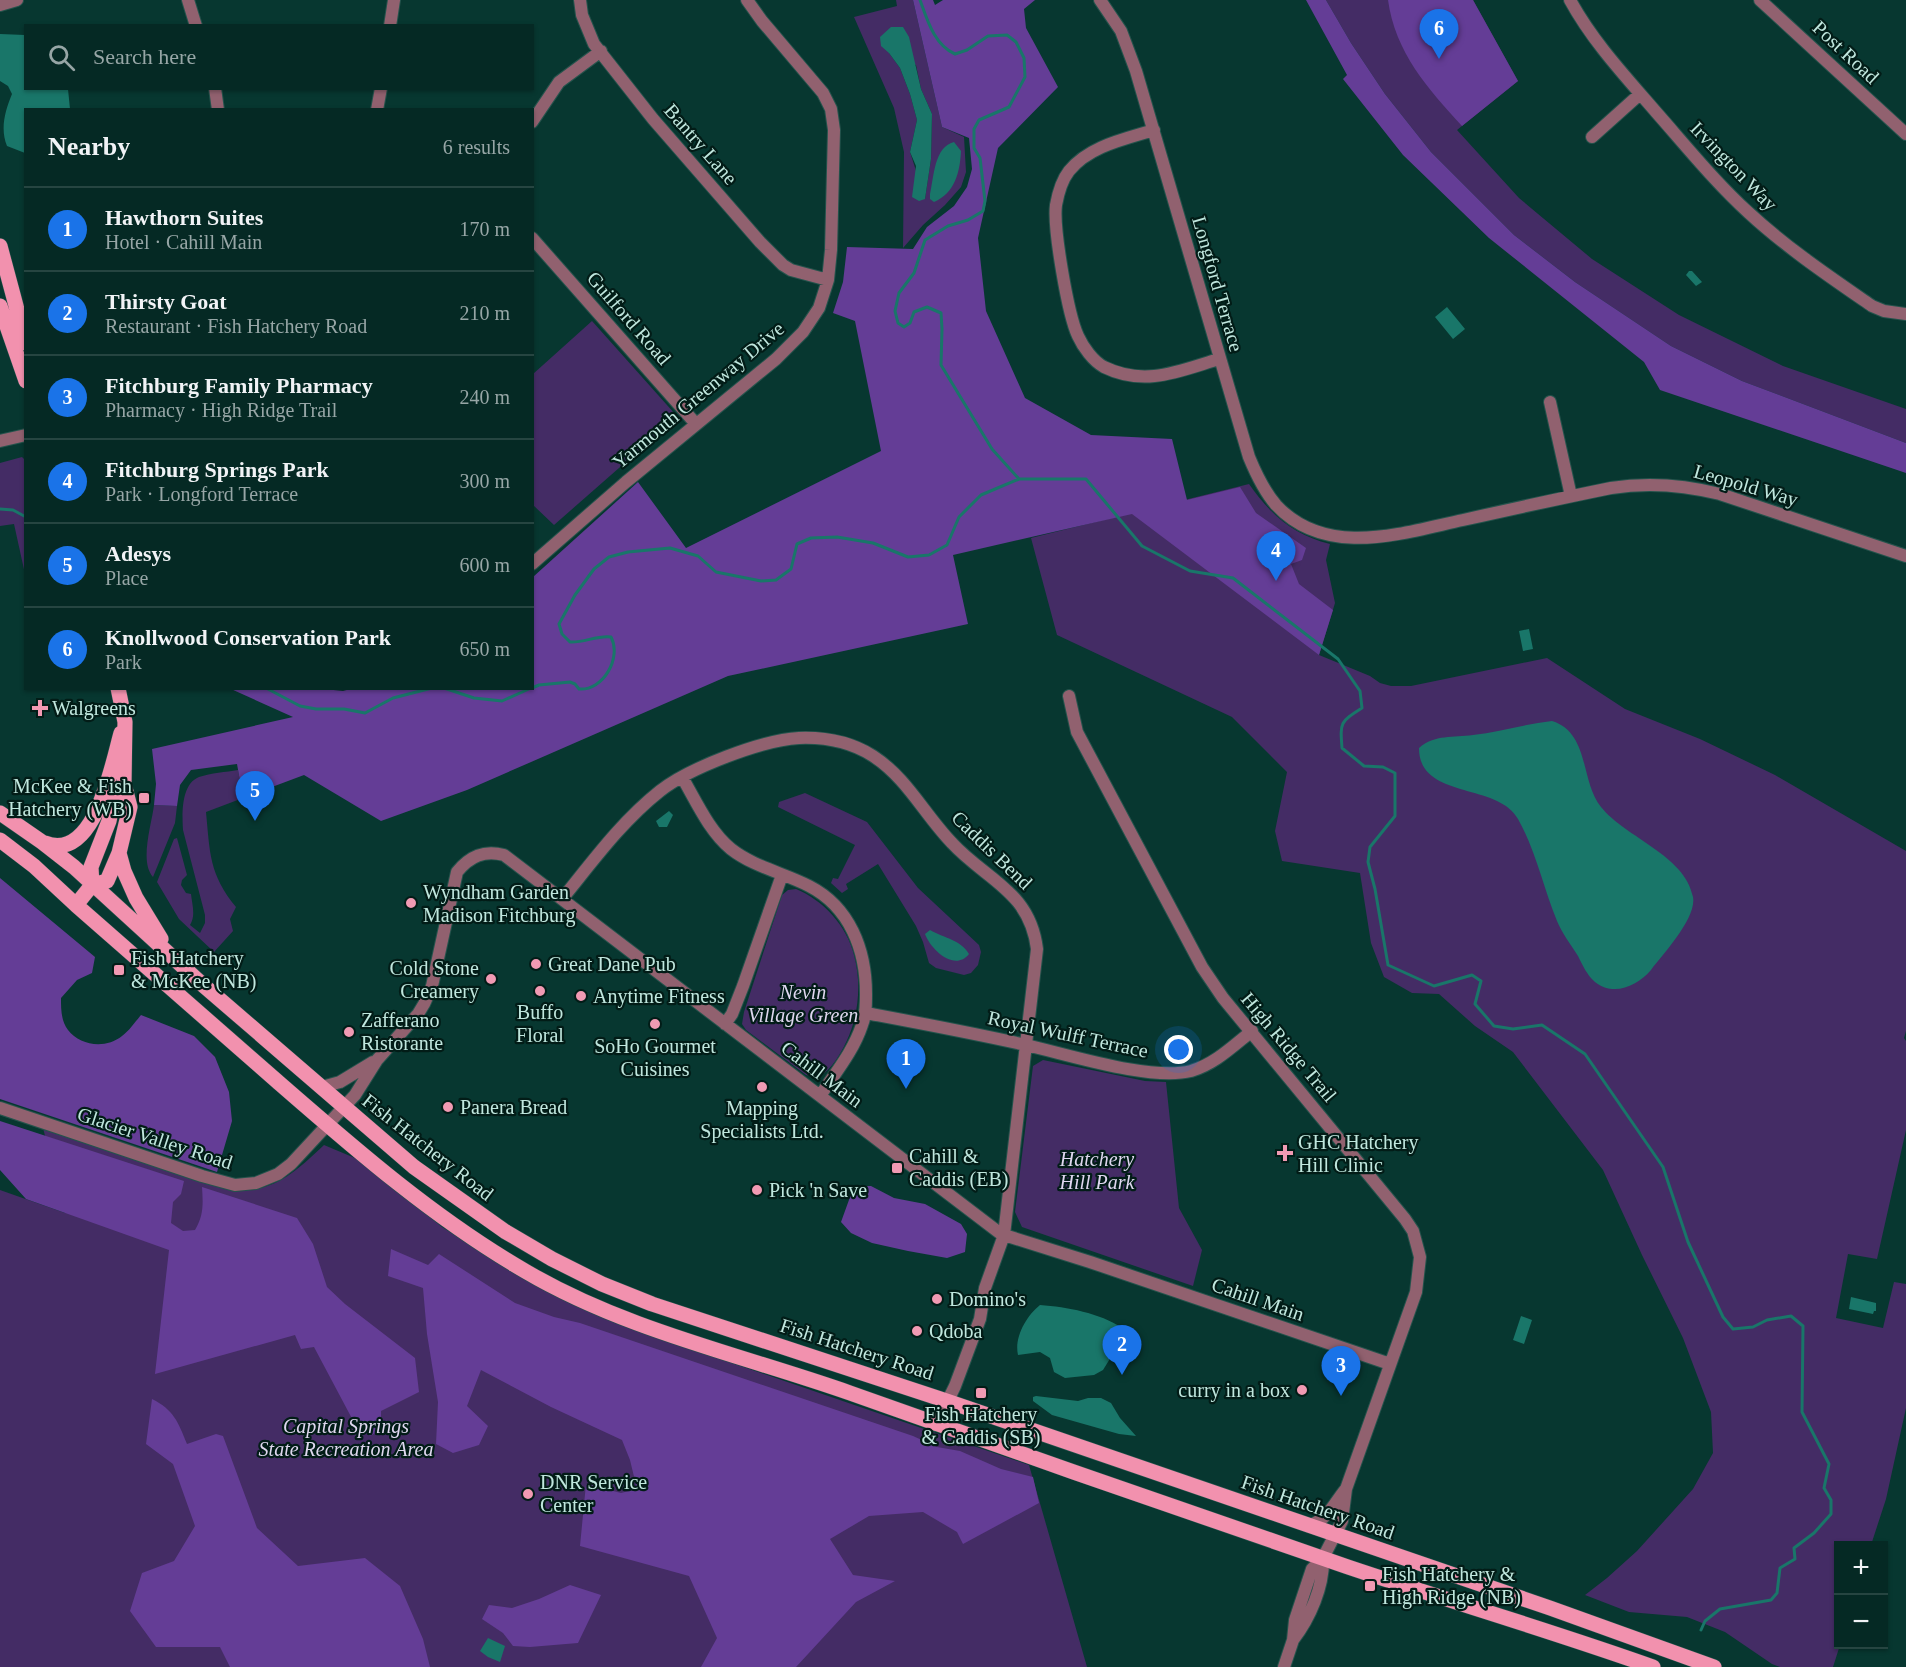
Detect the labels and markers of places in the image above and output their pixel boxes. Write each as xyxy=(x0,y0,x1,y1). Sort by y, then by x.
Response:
pin: 6 xyxy=(1420,10,1458,59)
pin: 4 xyxy=(1256,532,1296,581)
place label: Walgreens xyxy=(52,697,136,720)
marker: Walgreens xyxy=(33,701,47,715)
pin: 5 xyxy=(236,772,274,821)
place label: McKee & Fish Hatchery (WB) xyxy=(8,775,132,821)
marker: McKee & Fish Hatchery (WB) xyxy=(137,791,151,805)
place label: Wyndham Garden Madison Fitchburg xyxy=(423,881,575,927)
marker: Wyndham Garden Madison Fitchburg xyxy=(404,896,418,910)
place label: Fish Hatchery & McKee (NB) xyxy=(131,947,257,993)
place label: Great Dane Pub xyxy=(548,953,676,975)
place label: Cold Stone Creamery xyxy=(390,957,479,1003)
marker: Great Dane Pub xyxy=(529,957,543,971)
marker: Fish Hatchery & McKee (NB) xyxy=(112,963,126,977)
marker: Cold Stone Creamery xyxy=(484,972,498,986)
marker: Buffo Floral xyxy=(533,984,547,998)
place label: Anytime Fitness xyxy=(593,985,725,1008)
marker: Anytime Fitness xyxy=(574,989,588,1003)
place label: Buffo Floral xyxy=(516,1001,564,1046)
place label: Zafferano Ristorante xyxy=(361,1009,443,1054)
marker: SoHo Gourmet Cuisines xyxy=(648,1017,662,1031)
marker: Zafferano Ristorante xyxy=(342,1025,356,1039)
place label: SoHo Gourmet Cuisines xyxy=(594,1035,716,1080)
pin: 1 xyxy=(886,1040,926,1089)
marker: Mapping Specialists Ltd. xyxy=(755,1080,769,1094)
place label: Panera Bread xyxy=(460,1096,567,1118)
place label: Mapping Specialists Ltd. xyxy=(700,1097,824,1143)
marker: Panera Bread xyxy=(441,1100,455,1114)
place label: GHC Hatchery Hill Clinic xyxy=(1298,1131,1419,1176)
marker: GHC Hatchery Hill Clinic xyxy=(1276,1144,1294,1162)
place label: Cahill & Caddis (EB) xyxy=(909,1145,1008,1191)
marker: Cahill & Caddis (EB) xyxy=(890,1161,904,1175)
place label: Pick 'n Save xyxy=(769,1179,867,1201)
marker: Pick 'n Save xyxy=(750,1183,764,1197)
place label: Domino's xyxy=(949,1288,1026,1310)
marker: Domino's xyxy=(930,1292,944,1306)
place label: Qdoba xyxy=(929,1320,982,1342)
marker: Qdoba xyxy=(910,1324,924,1338)
pin: 2 xyxy=(1102,1326,1142,1375)
pin: 3 xyxy=(1322,1346,1360,1396)
place label: curry in a box xyxy=(1178,1379,1290,1402)
marker: curry in a box xyxy=(1295,1383,1309,1397)
marker: Fish Hatchery & Caddis (SB) xyxy=(974,1386,988,1400)
place label: Fish Hatchery & Caddis (SB) xyxy=(922,1403,1040,1449)
place label: DNR Service Center xyxy=(540,1471,647,1516)
marker: DNR Service Center xyxy=(521,1487,535,1501)
place label: Fish Hatchery & High Ridge (NB) xyxy=(1382,1563,1521,1609)
marker: Fish Hatchery & High Ridge (NB) xyxy=(1363,1579,1377,1593)

